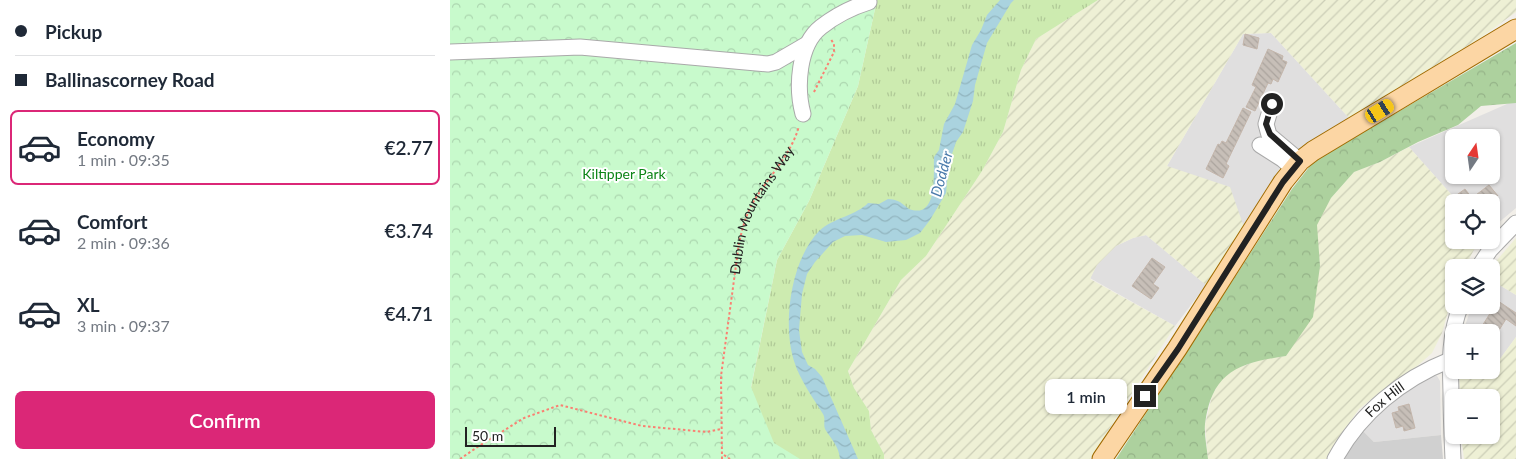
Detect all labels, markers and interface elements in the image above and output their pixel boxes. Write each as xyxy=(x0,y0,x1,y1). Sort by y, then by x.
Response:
text: Pickup xyxy=(45,20,102,43)
text: Ballinascorney Road xyxy=(45,68,215,91)
route start xyxy=(1261,93,1283,115)
car xyxy=(1363,97,1396,125)
icon: car xyxy=(17,125,62,170)
text: Economy xyxy=(77,127,155,150)
north arrow xyxy=(1445,129,1500,184)
map controls xyxy=(1445,129,1500,444)
text: €2.77 xyxy=(384,136,433,159)
street label: Dublin Mountains Way xyxy=(726,142,797,275)
water label: Dodder xyxy=(926,148,956,199)
text: 1 min · 09:35 xyxy=(77,150,170,169)
park label: Kiltipper Park xyxy=(582,165,667,182)
button: locate xyxy=(1445,194,1500,249)
icon: car xyxy=(17,208,62,253)
text: Comfort xyxy=(77,210,148,233)
text: €3.74 xyxy=(384,219,433,242)
text: 2 min · 09:36 xyxy=(77,233,170,252)
button: layers xyxy=(1445,259,1500,314)
icon: car xyxy=(17,291,62,336)
text: XL xyxy=(77,293,100,316)
text: €4.71 xyxy=(384,302,433,325)
text: 3 min · 09:37 xyxy=(77,316,170,335)
button: + xyxy=(1445,324,1500,379)
callout: 1 min xyxy=(1045,378,1128,414)
street label: Fox Hill xyxy=(1361,378,1407,420)
route end xyxy=(1134,385,1156,407)
text: 1 min xyxy=(1066,387,1106,406)
button: − xyxy=(1445,389,1500,444)
button: Confirm xyxy=(15,391,435,449)
scale bar xyxy=(465,424,556,447)
text: 50 m xyxy=(472,427,503,444)

